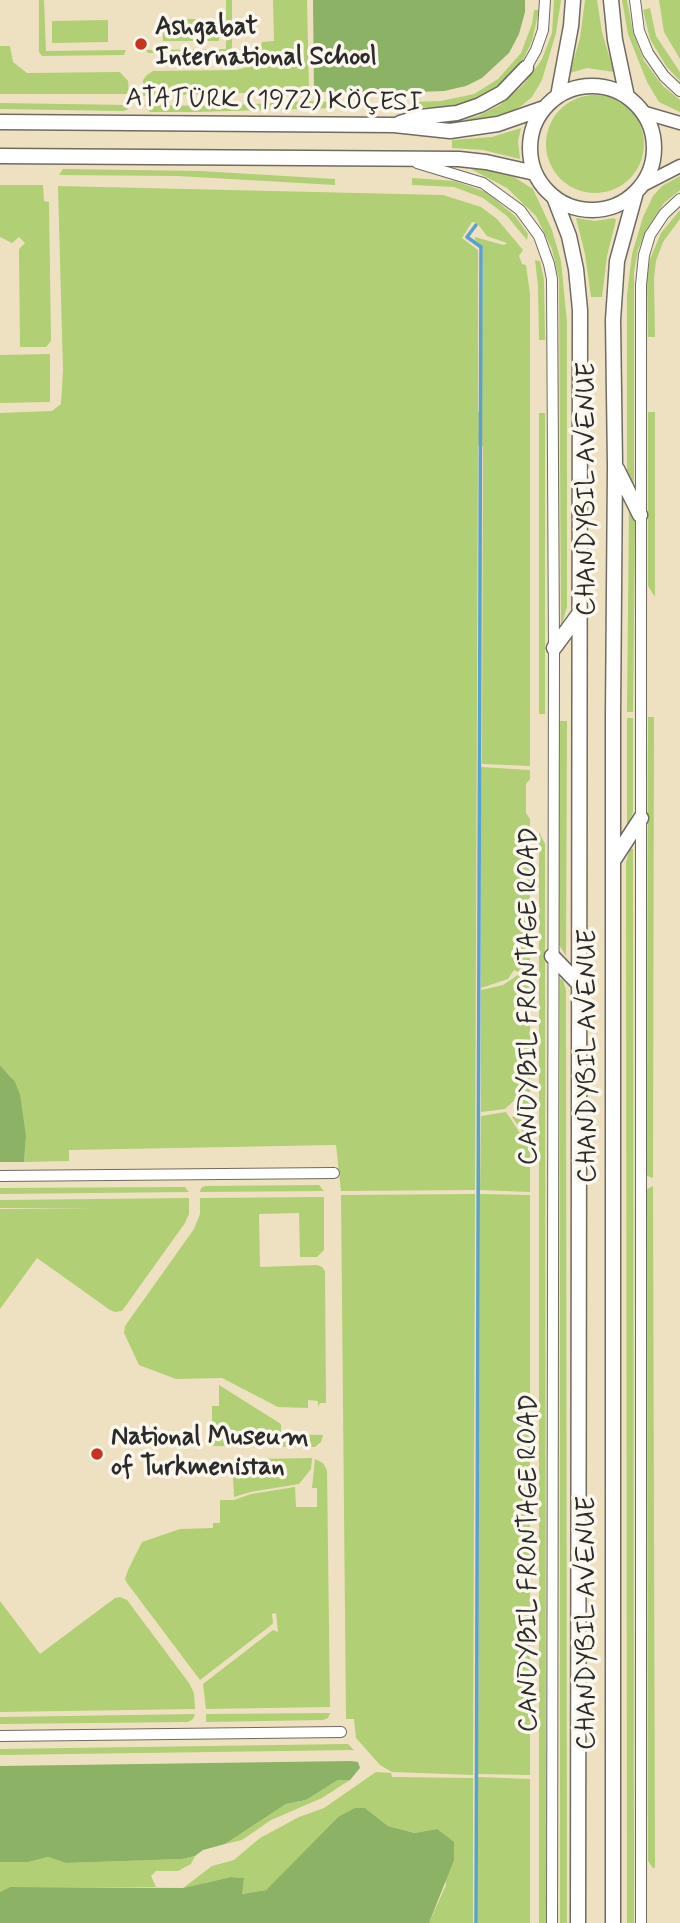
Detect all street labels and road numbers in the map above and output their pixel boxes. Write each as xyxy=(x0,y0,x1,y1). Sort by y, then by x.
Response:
street label: ATATÜRK (1972) KÖÇESI xyxy=(125,84,423,120)
street label: CHANDYBIL AVENUE xyxy=(573,362,605,616)
street label: CANDYBIL FRONTAGE ROAD xyxy=(515,827,547,1165)
street label: CHANDYBIL AVENUE xyxy=(574,929,606,1183)
street label: CANDYBIL FRONTAGE ROAD xyxy=(515,1394,547,1732)
street label: CHANDYBIL AVENUE xyxy=(573,1496,605,1750)

